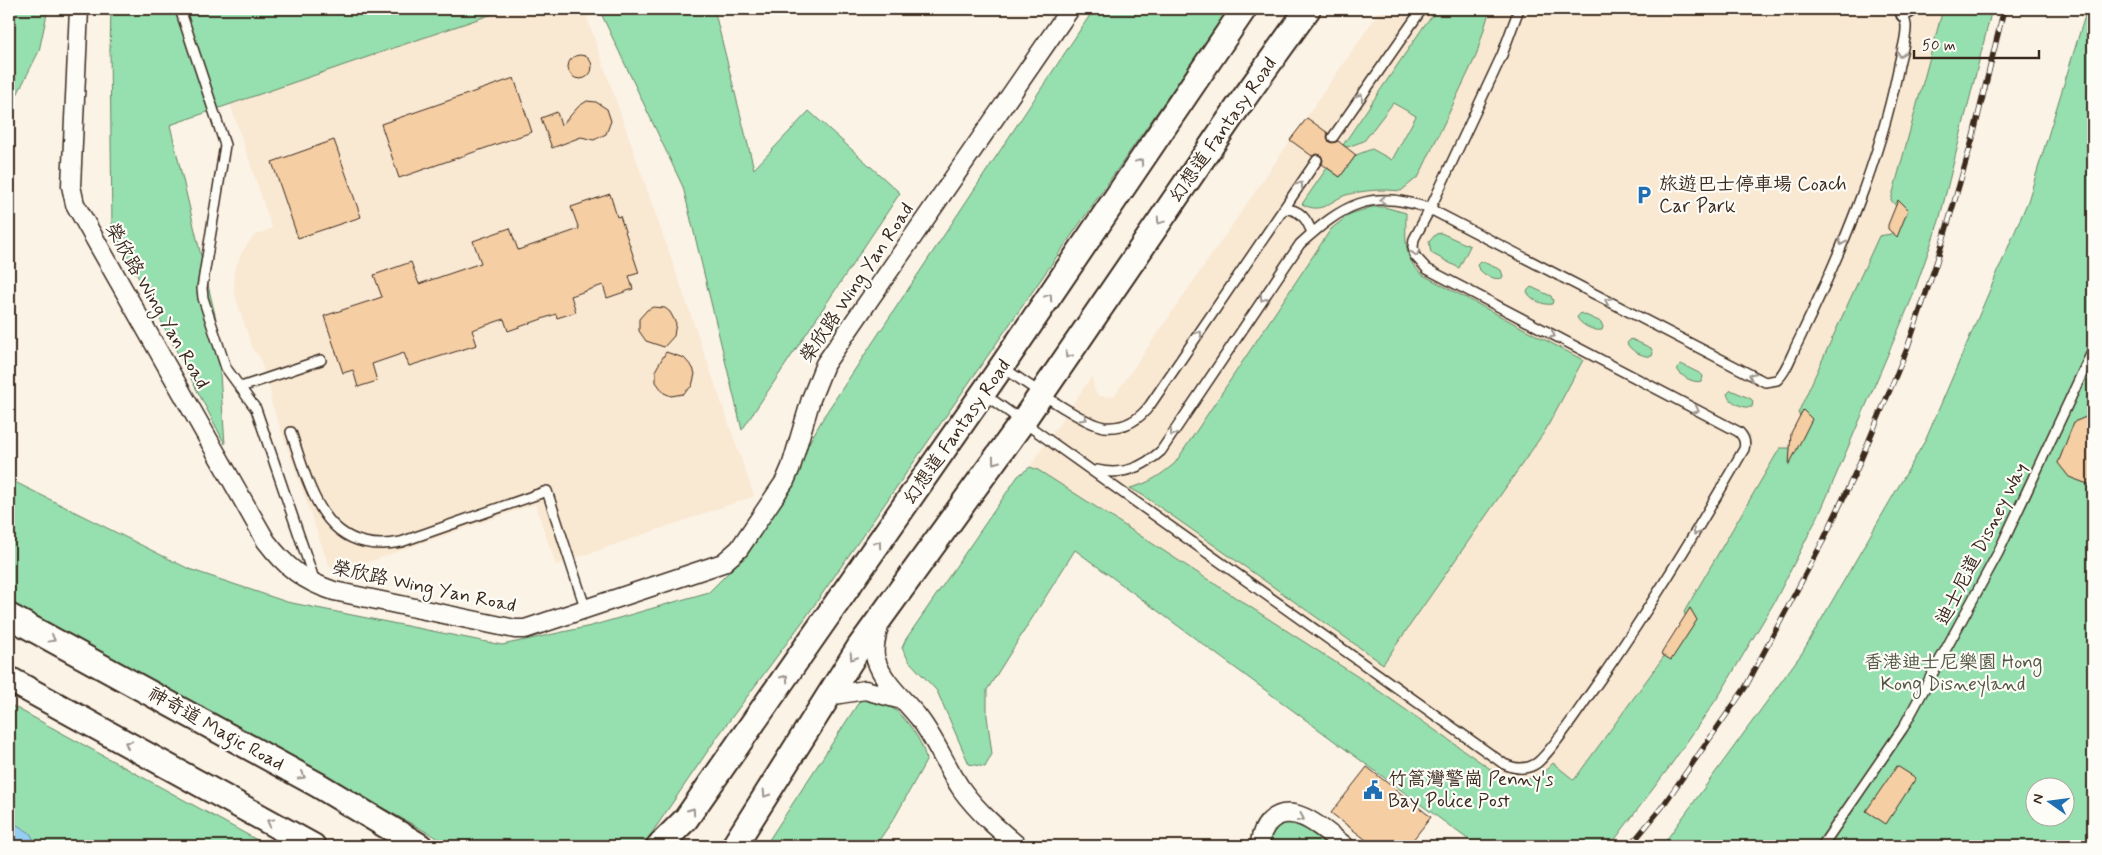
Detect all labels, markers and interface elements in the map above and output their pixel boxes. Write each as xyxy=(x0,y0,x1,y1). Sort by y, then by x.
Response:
scale bar xyxy=(1914,28,2040,60)
text: 50 m xyxy=(1922,36,1956,56)
one-way arrow xyxy=(1896,50,1907,59)
street label: 幻想道 Fantasy Road xyxy=(1163,52,1283,208)
one-way arrow xyxy=(1354,93,1363,103)
one-way arrow xyxy=(1134,159,1143,168)
place label: 旅遊巴士停車場 Coach Car Park xyxy=(1659,172,1847,219)
one-way arrow xyxy=(1294,181,1303,191)
parking icon: 旅遊巴士停車場 Coach Car Park xyxy=(1633,184,1655,206)
one-way arrow xyxy=(1379,194,1387,205)
street label: 榮欣路 Wing Yan Road xyxy=(794,198,921,369)
one-way arrow xyxy=(1157,215,1166,225)
street label: 榮欣路 Wing Yan Road xyxy=(98,219,215,394)
one-way arrow xyxy=(1837,237,1848,246)
one-way arrow xyxy=(1410,249,1421,257)
one-way arrow xyxy=(1043,293,1052,303)
one-way arrow xyxy=(1260,293,1270,302)
one-way arrow xyxy=(1604,297,1613,307)
one-way arrow xyxy=(1547,329,1556,339)
one-way arrow xyxy=(1193,330,1202,340)
one-way arrow xyxy=(1065,349,1074,359)
street label: 幻想道 Fantasy Road xyxy=(897,354,1017,510)
one-way arrow xyxy=(1748,372,1757,382)
one-way arrow xyxy=(1691,404,1700,414)
one-way arrow xyxy=(1078,412,1087,422)
one-way arrow xyxy=(1170,428,1179,437)
one-way arrow xyxy=(991,455,1001,464)
street label: 迪士尼道 Disney Way xyxy=(1930,458,2035,630)
one-way arrow xyxy=(1693,526,1703,535)
one-way arrow xyxy=(872,541,881,550)
street label: 榮欣路 Wing Yan Road xyxy=(329,555,518,621)
one-way arrow xyxy=(46,633,55,643)
park label: 香港迪士尼樂園 Hong Kong Disneyland xyxy=(1864,650,2042,699)
one-way arrow xyxy=(850,651,859,661)
one-way arrow xyxy=(779,674,788,684)
street label: 神奇道 Magic Road xyxy=(142,681,289,779)
one-way arrow xyxy=(124,740,133,750)
place label: 竹篙灣警崗 Penny's Bay Police Post xyxy=(1388,767,1554,814)
one-way arrow xyxy=(296,770,305,780)
north arrow xyxy=(2024,778,2074,828)
public building icon: 竹篙灣警崗 Penny's Bay Police Post xyxy=(1362,779,1384,801)
one-way arrow xyxy=(763,789,773,798)
text: N xyxy=(2028,792,2048,806)
one-way arrow xyxy=(686,807,695,817)
one-way arrow xyxy=(1296,811,1305,822)
one-way arrow xyxy=(266,819,275,829)

